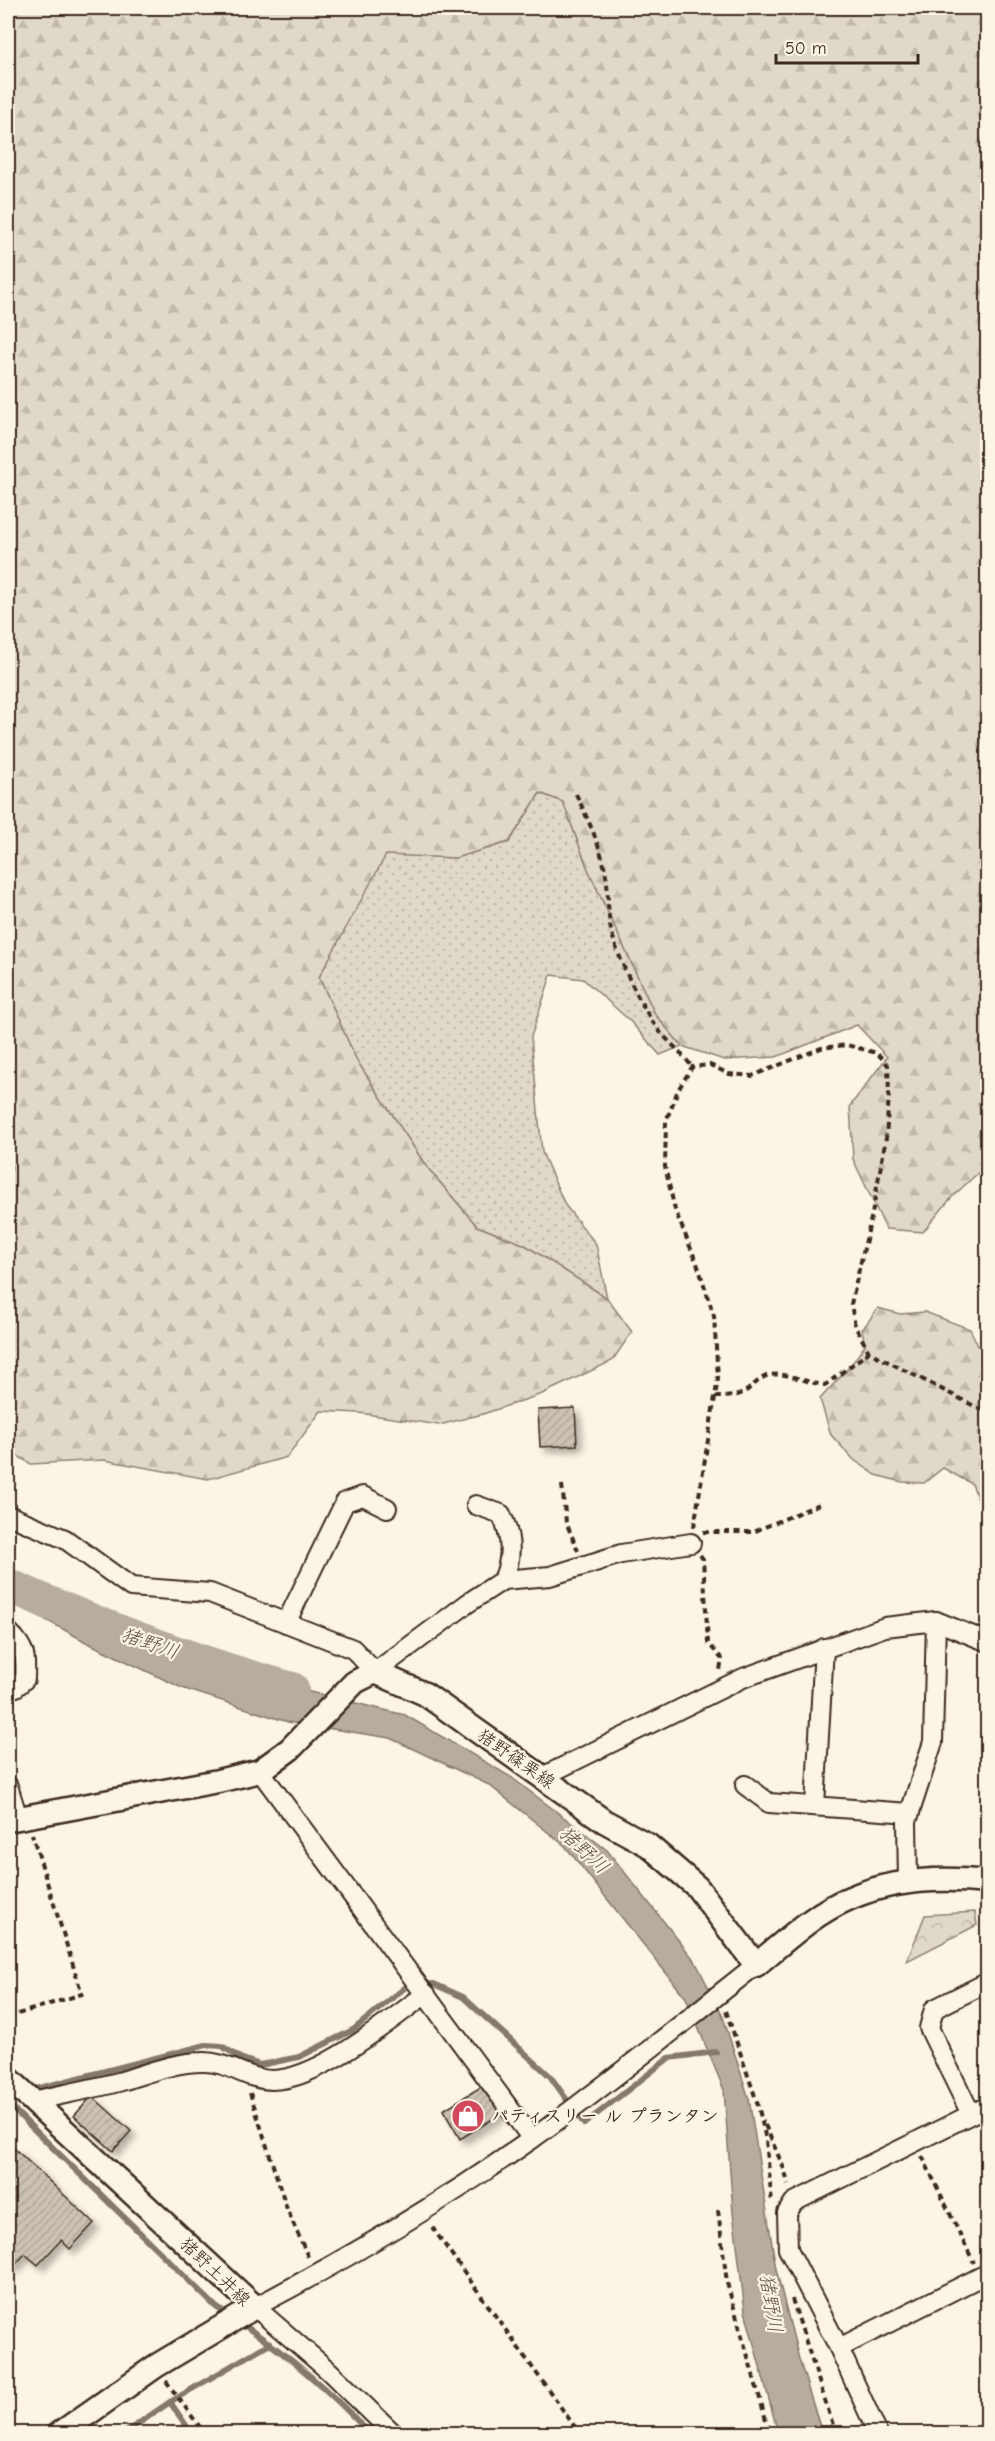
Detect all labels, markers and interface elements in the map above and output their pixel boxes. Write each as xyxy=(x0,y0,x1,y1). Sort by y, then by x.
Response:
scale bar xyxy=(776,27,918,65)
text: 50 m xyxy=(785,38,827,59)
water label: 猪野川 xyxy=(118,1622,182,1664)
street label: 猪野篠栗線 xyxy=(473,1725,559,1793)
water label: 猪野川 xyxy=(554,1821,614,1879)
shop icon: パティスリー ル プランタン xyxy=(450,2098,486,2134)
place label: パティスリー ル プランタン xyxy=(491,2106,719,2127)
street label: 猪野土井線 xyxy=(175,2233,255,2311)
water label: 猪野川 xyxy=(755,2272,787,2334)

